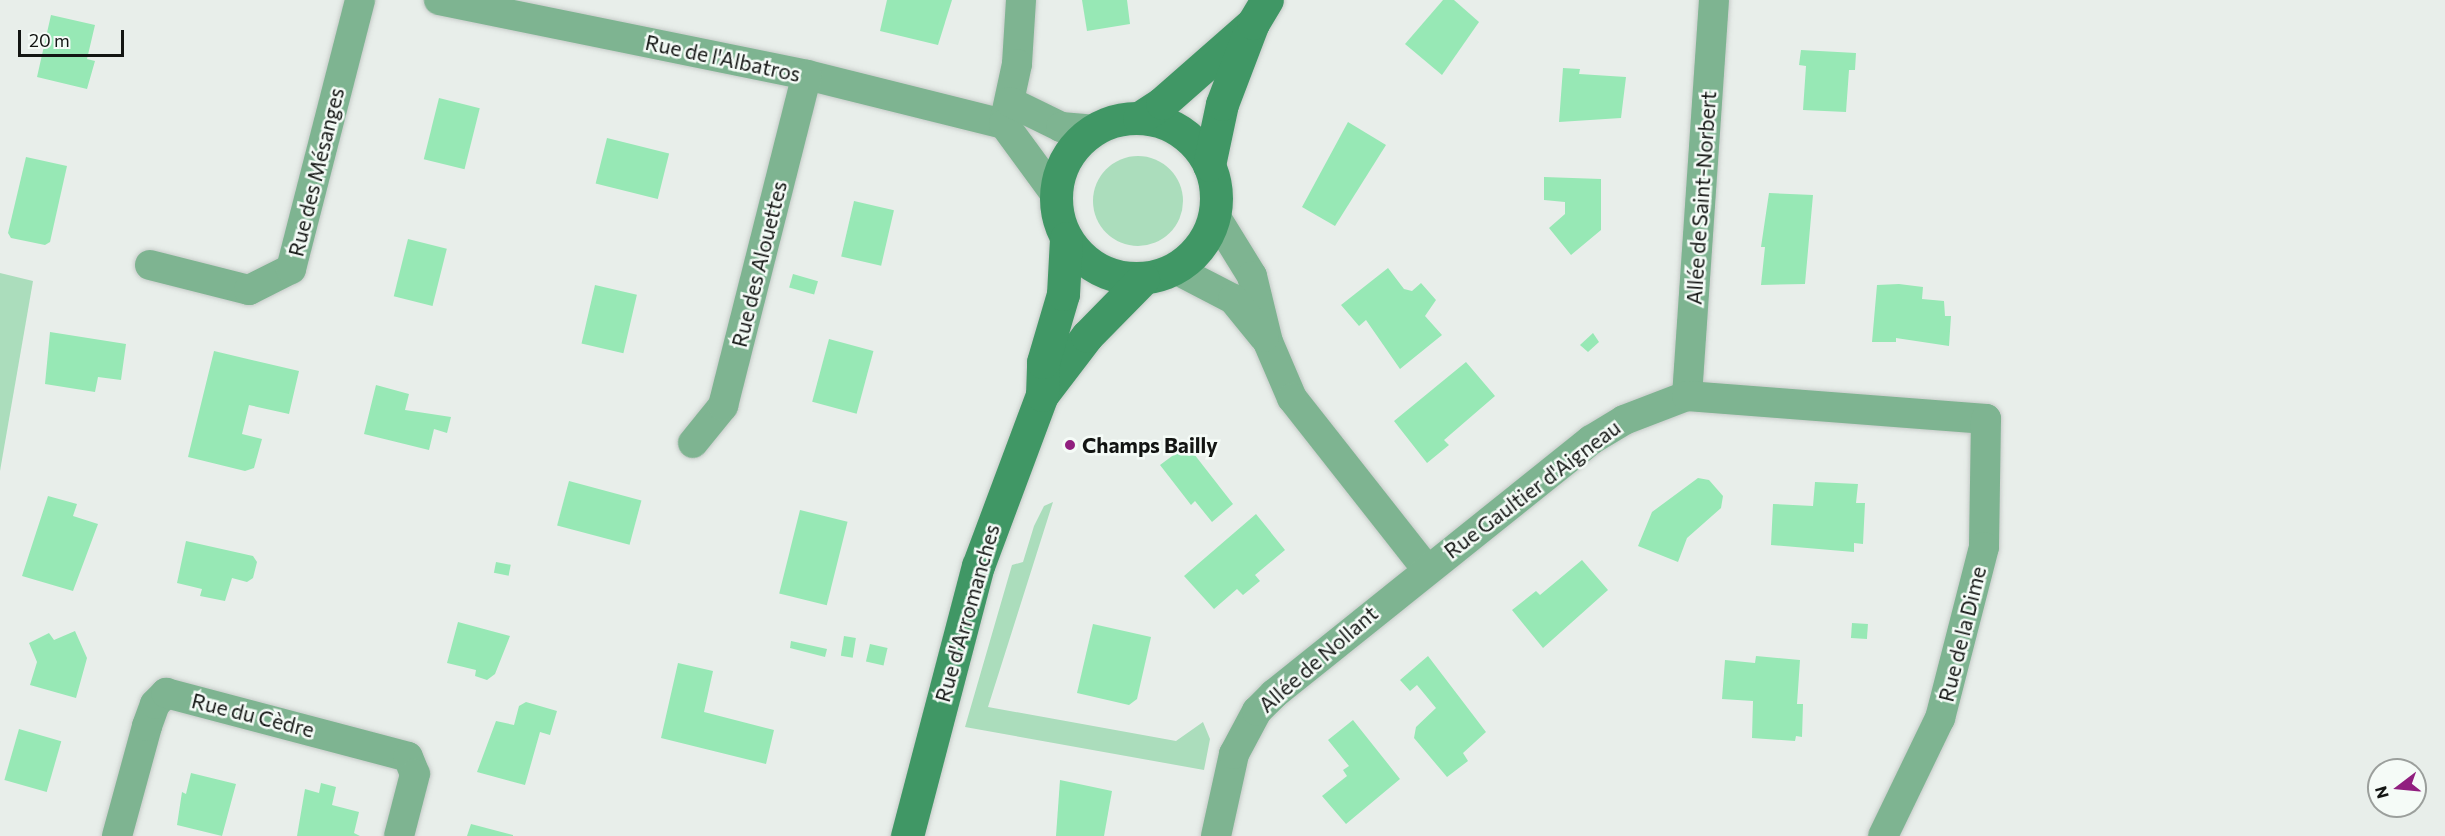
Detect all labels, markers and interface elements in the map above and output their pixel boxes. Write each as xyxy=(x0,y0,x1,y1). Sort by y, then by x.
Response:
scale bar xyxy=(21,18,128,56)
text: 20 m xyxy=(29,29,70,51)
street label: Rue de l'Albatros xyxy=(643,29,803,87)
street label: Rue des Mésanges xyxy=(283,85,349,259)
street label: Allée de Saint-Norbert xyxy=(1681,90,1721,306)
street label: Rue des Alouettes xyxy=(726,178,792,350)
street label: Rue Gaultier d'Aigneau xyxy=(1439,415,1625,563)
place label: Champs Bailly xyxy=(1082,432,1218,458)
marker: Champs Bailly xyxy=(1063,438,1077,452)
street label: Rue d'Arromanches xyxy=(930,521,1004,705)
street label: Rue de la Dime xyxy=(1933,564,1991,704)
street label: Allée de Nollant xyxy=(1253,601,1383,717)
street label: Rue du Cèdre xyxy=(189,688,317,742)
north arrow xyxy=(2367,758,2427,818)
text: N xyxy=(2370,784,2392,801)

